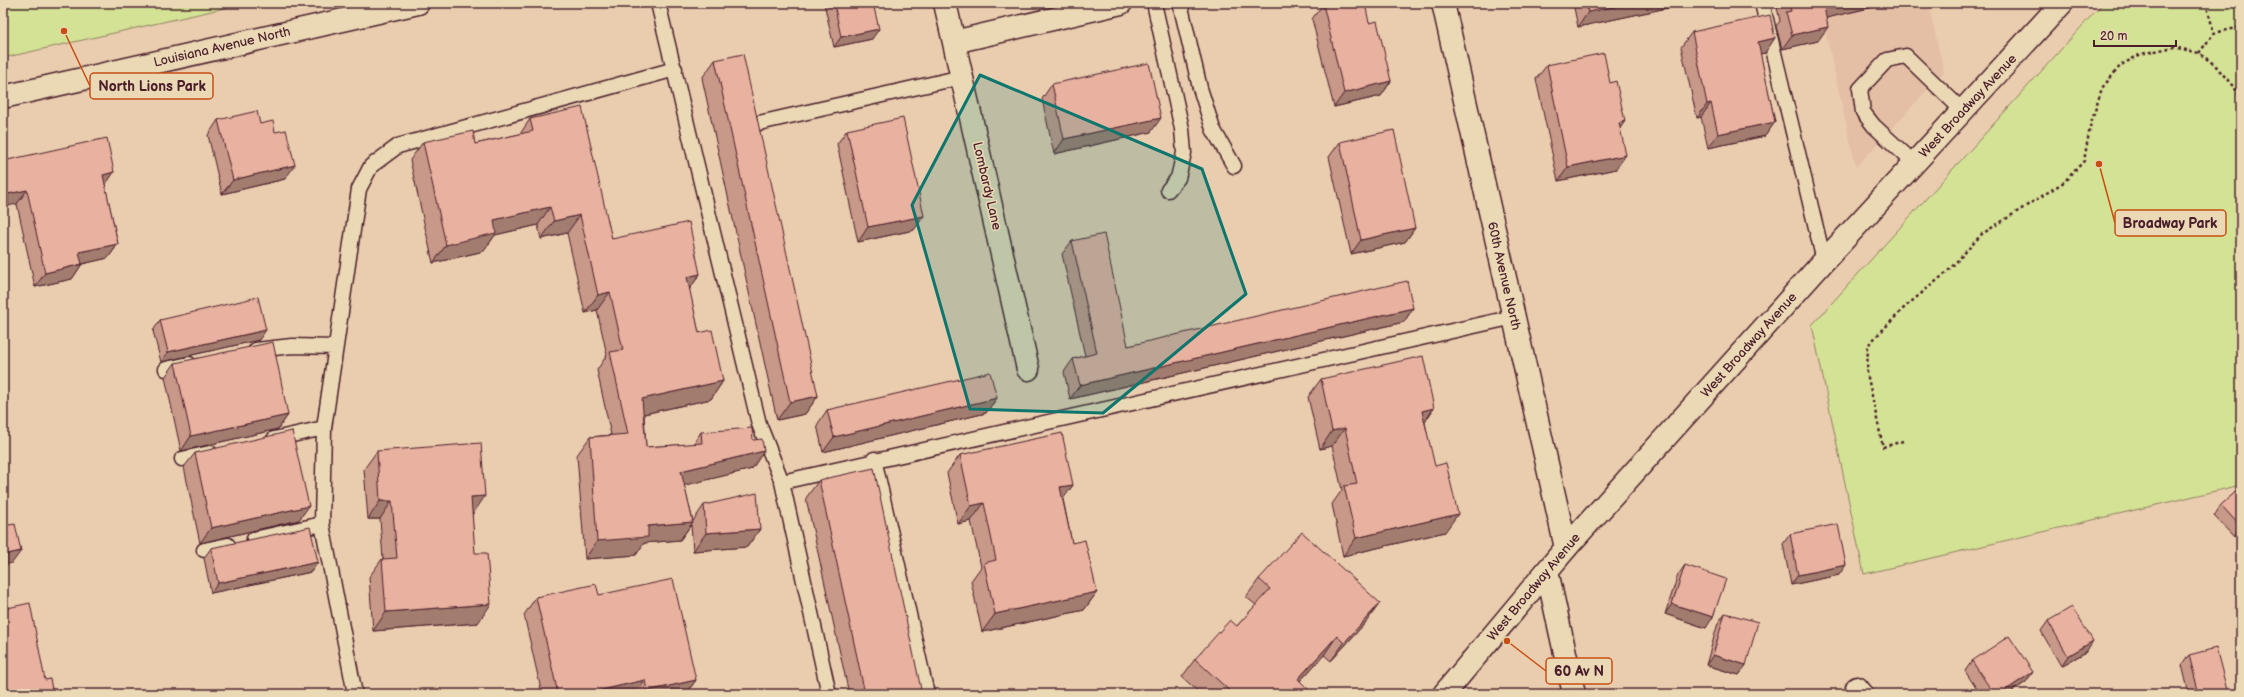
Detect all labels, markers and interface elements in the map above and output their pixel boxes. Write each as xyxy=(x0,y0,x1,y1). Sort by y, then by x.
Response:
scale bar xyxy=(2094,22,2176,48)
street label: Louisiana Avenue North xyxy=(152,23,292,71)
text: 20 m xyxy=(2100,29,2127,44)
street label: West Broadway Avenue xyxy=(1916,51,2020,161)
callout: North Lions Park xyxy=(90,73,213,99)
text: North Lions Park xyxy=(98,78,206,95)
street label: Lombardy Lane xyxy=(969,140,1005,232)
callout: Broadway Park xyxy=(2115,210,2226,236)
text: Broadway Park xyxy=(2123,215,2218,232)
street label: 60th Avenue North xyxy=(1484,220,1524,332)
street label: West Broadway Avenue xyxy=(1698,289,1801,401)
street label: West Broadway Avenue xyxy=(1484,530,1584,644)
callout: 60 Av N xyxy=(1546,658,1612,684)
text: 60 Av N xyxy=(1554,663,1604,680)

